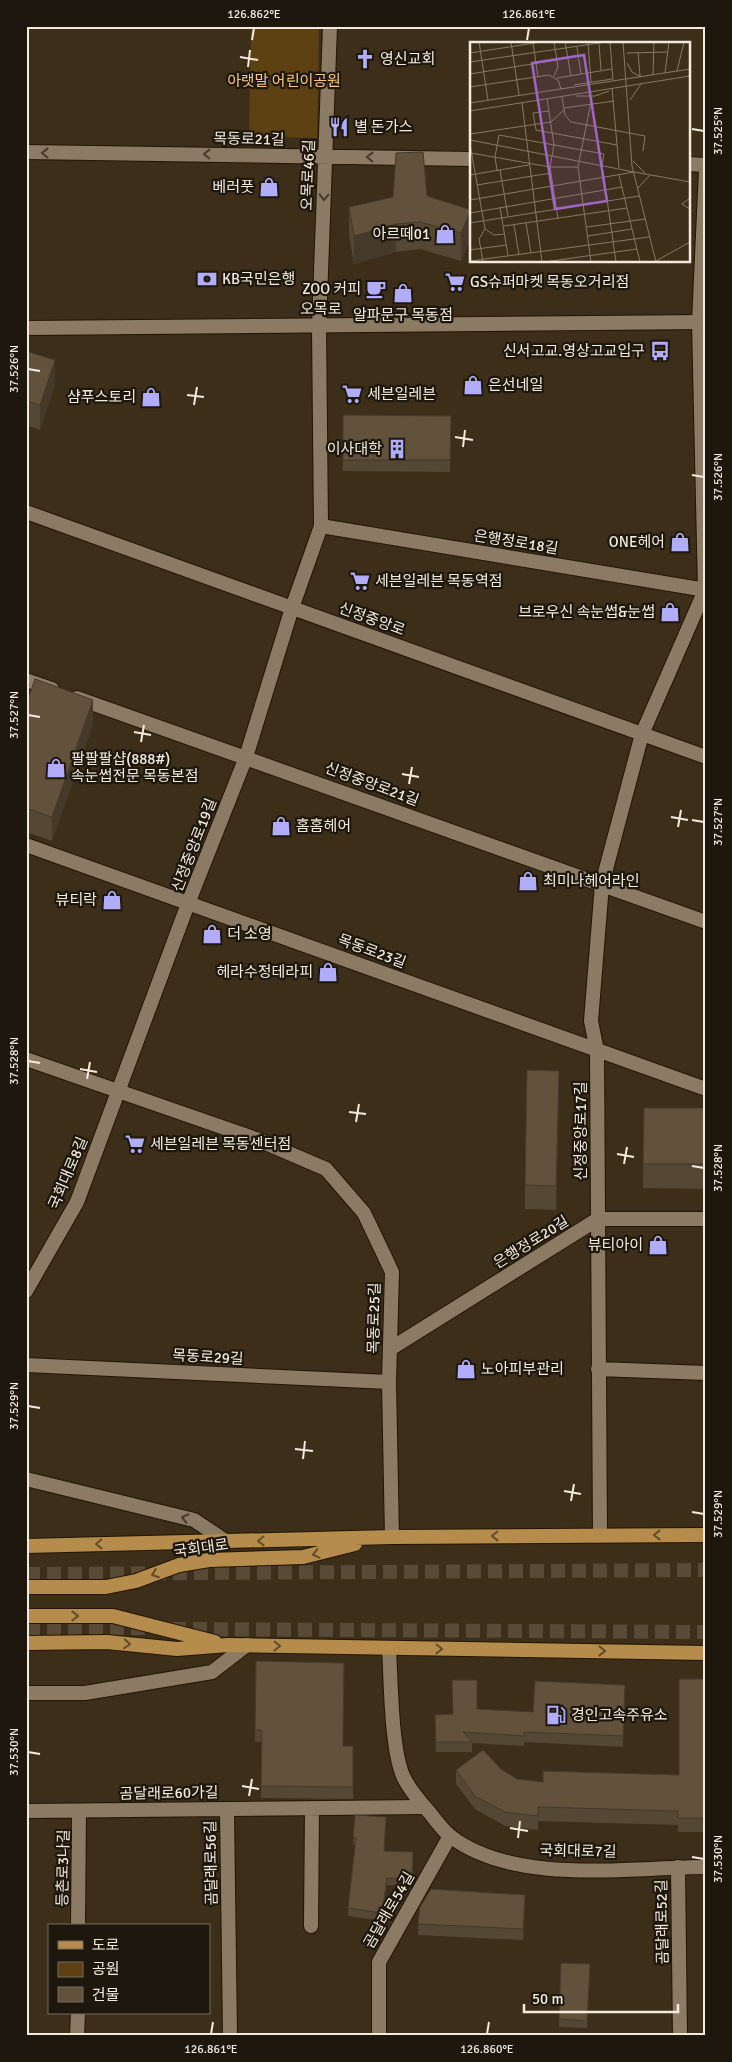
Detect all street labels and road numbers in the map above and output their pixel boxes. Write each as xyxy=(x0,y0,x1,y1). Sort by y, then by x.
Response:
street label: 목동로21길 xyxy=(213,129,285,149)
street label: 오목로46길 xyxy=(298,139,318,211)
street label: 오목로 xyxy=(300,300,342,318)
street label: 은행정로18길 xyxy=(473,526,559,558)
street label: 신정중앙로 xyxy=(336,599,408,639)
street label: 신정중앙로21길 xyxy=(322,759,422,809)
street label: 신정중앙로19길 xyxy=(168,796,220,894)
street label: 목동로23길 xyxy=(335,930,409,972)
street label: 신정중앙로17길 xyxy=(572,1081,590,1181)
street label: 국회대로8길 xyxy=(45,1134,91,1212)
street label: 은행정로20길 xyxy=(490,1212,572,1272)
street label: 목동로25길 xyxy=(364,1282,384,1354)
street label: 목동로29길 xyxy=(172,1346,244,1368)
street label: 국회대로 xyxy=(172,1535,230,1561)
street label: 곰달래로60가길 xyxy=(119,1783,219,1803)
street label: 곰달래로56길 xyxy=(201,1820,221,1906)
street label: 등촌로3나길 xyxy=(53,1829,73,1907)
street label: 국회대로7길 xyxy=(539,1841,617,1861)
street label: 곰달래로54길 xyxy=(360,1869,418,1951)
street label: 곰달래로52길 xyxy=(652,1879,672,1965)

